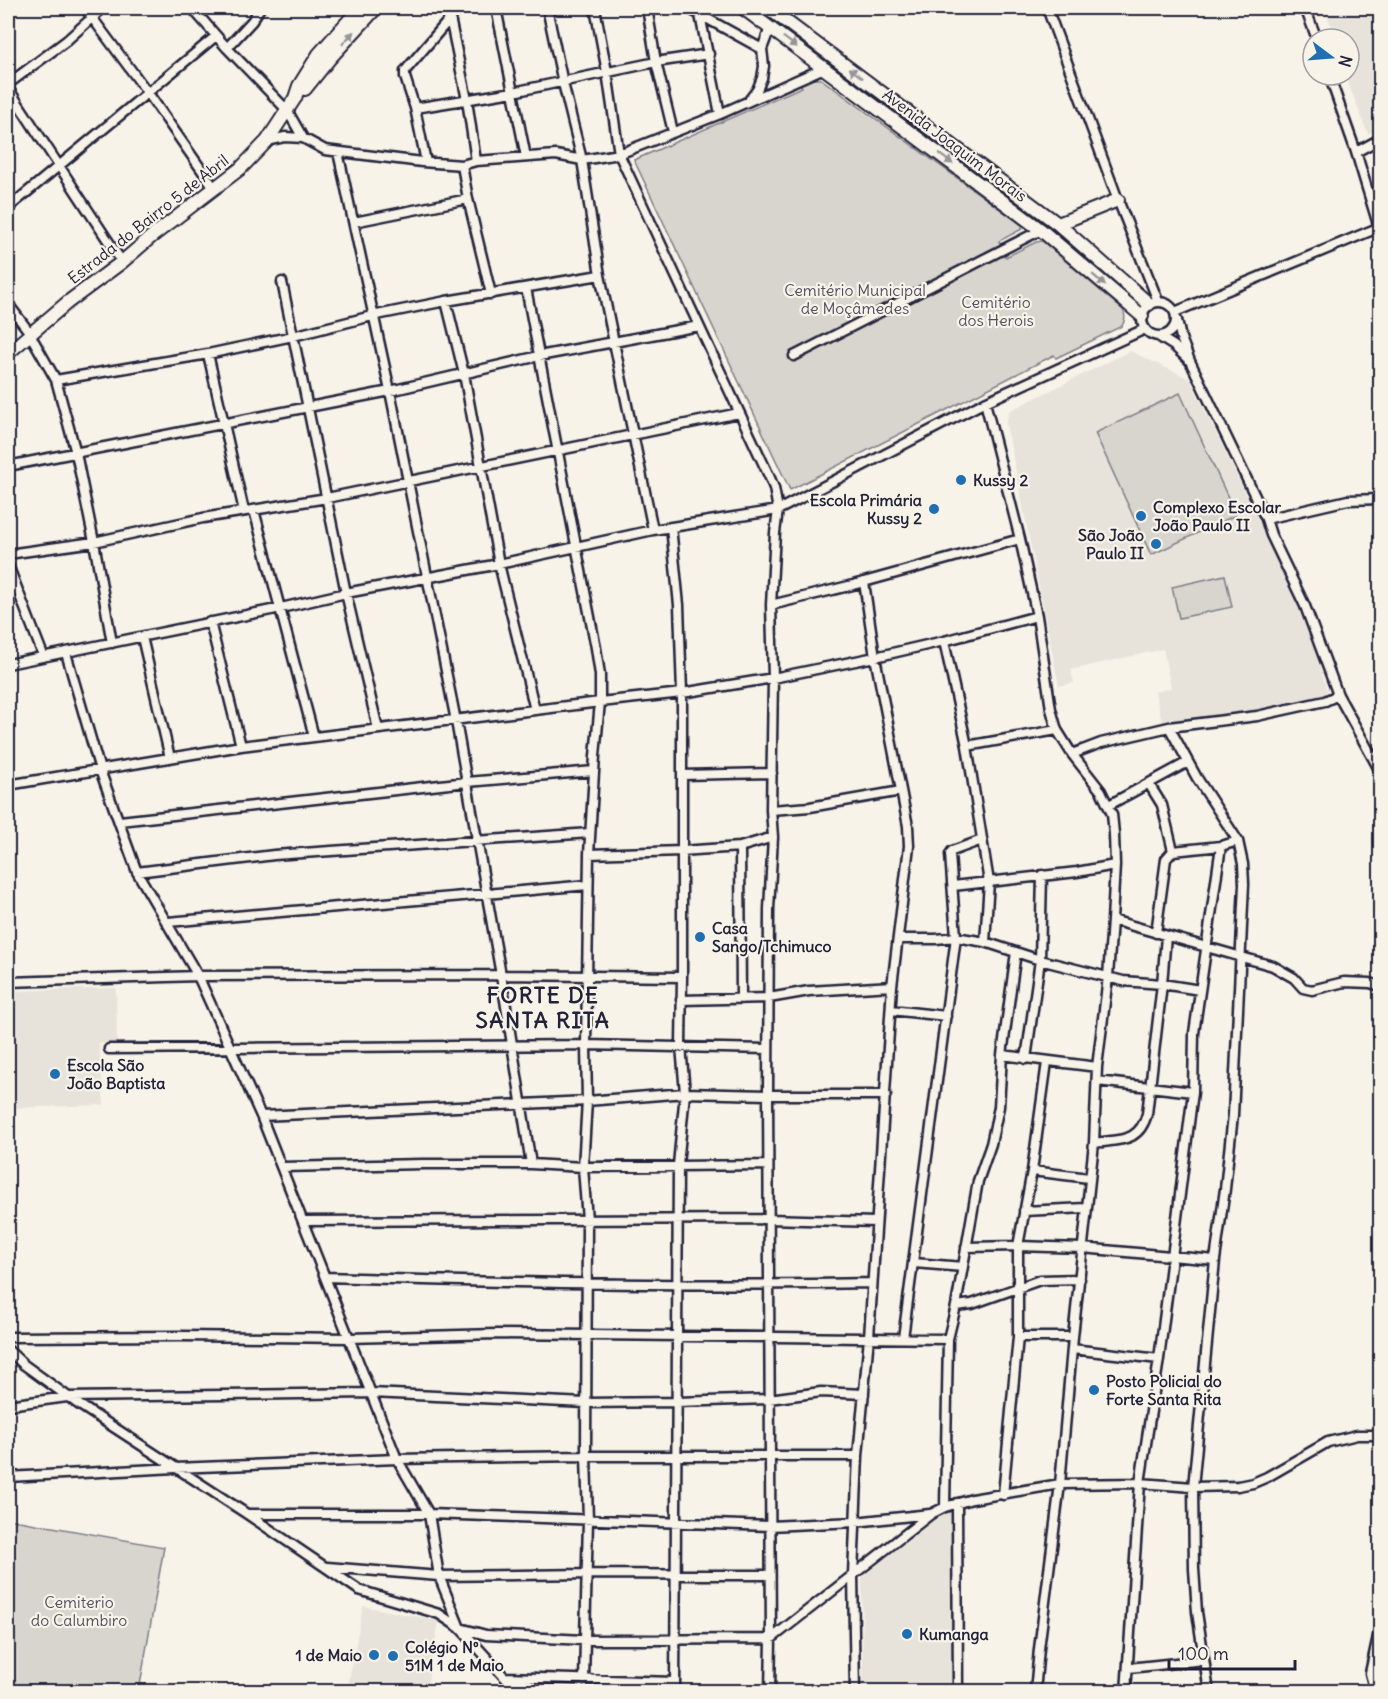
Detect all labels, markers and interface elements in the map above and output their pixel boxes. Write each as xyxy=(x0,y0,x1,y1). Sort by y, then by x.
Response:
north arrow xyxy=(1301,27,1361,87)
one-way arrow xyxy=(340,32,354,46)
one-way arrow xyxy=(782,36,797,48)
text: N xyxy=(1334,53,1357,69)
one-way arrow xyxy=(849,67,865,79)
street label: Avenida Joaquim Morais xyxy=(879,84,1031,206)
street label: Estrada do Bairro 5 de Abril xyxy=(64,150,232,288)
one-way arrow xyxy=(937,153,953,165)
one-way arrow xyxy=(1091,273,1106,286)
park label: Cemitério Municipal de Moçâmedes xyxy=(784,280,926,318)
park label: Cemitério dos Herois xyxy=(958,292,1034,330)
place label: Kussy 2 xyxy=(973,470,1029,491)
marker: Kussy 2 xyxy=(954,473,968,487)
place label: Escola Primária Kussy 2 xyxy=(810,490,922,529)
place label: Complexo Escolar João Paulo II xyxy=(1153,497,1281,535)
marker: Escola Primária Kussy 2 xyxy=(927,502,941,516)
marker: Complexo Escolar João Paulo II xyxy=(1134,509,1148,523)
place label: São João Paulo II xyxy=(1078,525,1144,563)
marker: São João Paulo II xyxy=(1149,537,1163,551)
place label: Casa Sango/Tchimuco xyxy=(712,918,832,957)
marker: Casa Sango/Tchimuco xyxy=(693,930,707,944)
district label: FORTE DE SANTA RITA xyxy=(476,981,610,1034)
place label: Escola São João Baptista xyxy=(67,1055,165,1094)
marker: Escola São João Baptista xyxy=(48,1067,62,1081)
place label: Posto Policial do Forte Santa Rita xyxy=(1106,1371,1222,1409)
marker: Posto Policial do Forte Santa Rita xyxy=(1087,1383,1101,1397)
park label: Cemiterio do Calumbiro xyxy=(31,1592,127,1630)
place label: Kumanga xyxy=(919,1624,989,1645)
marker: Kumanga xyxy=(900,1627,914,1641)
scale bar xyxy=(1169,1633,1295,1671)
place label: Colégio Nº 51M 1 de Maio xyxy=(405,1637,504,1675)
text: 100 m xyxy=(1178,1642,1229,1665)
place label: 1 de Maio xyxy=(296,1645,362,1665)
marker: 1 de Maio xyxy=(367,1648,381,1662)
marker: Colégio Nº 51M 1 de Maio xyxy=(386,1649,400,1663)

